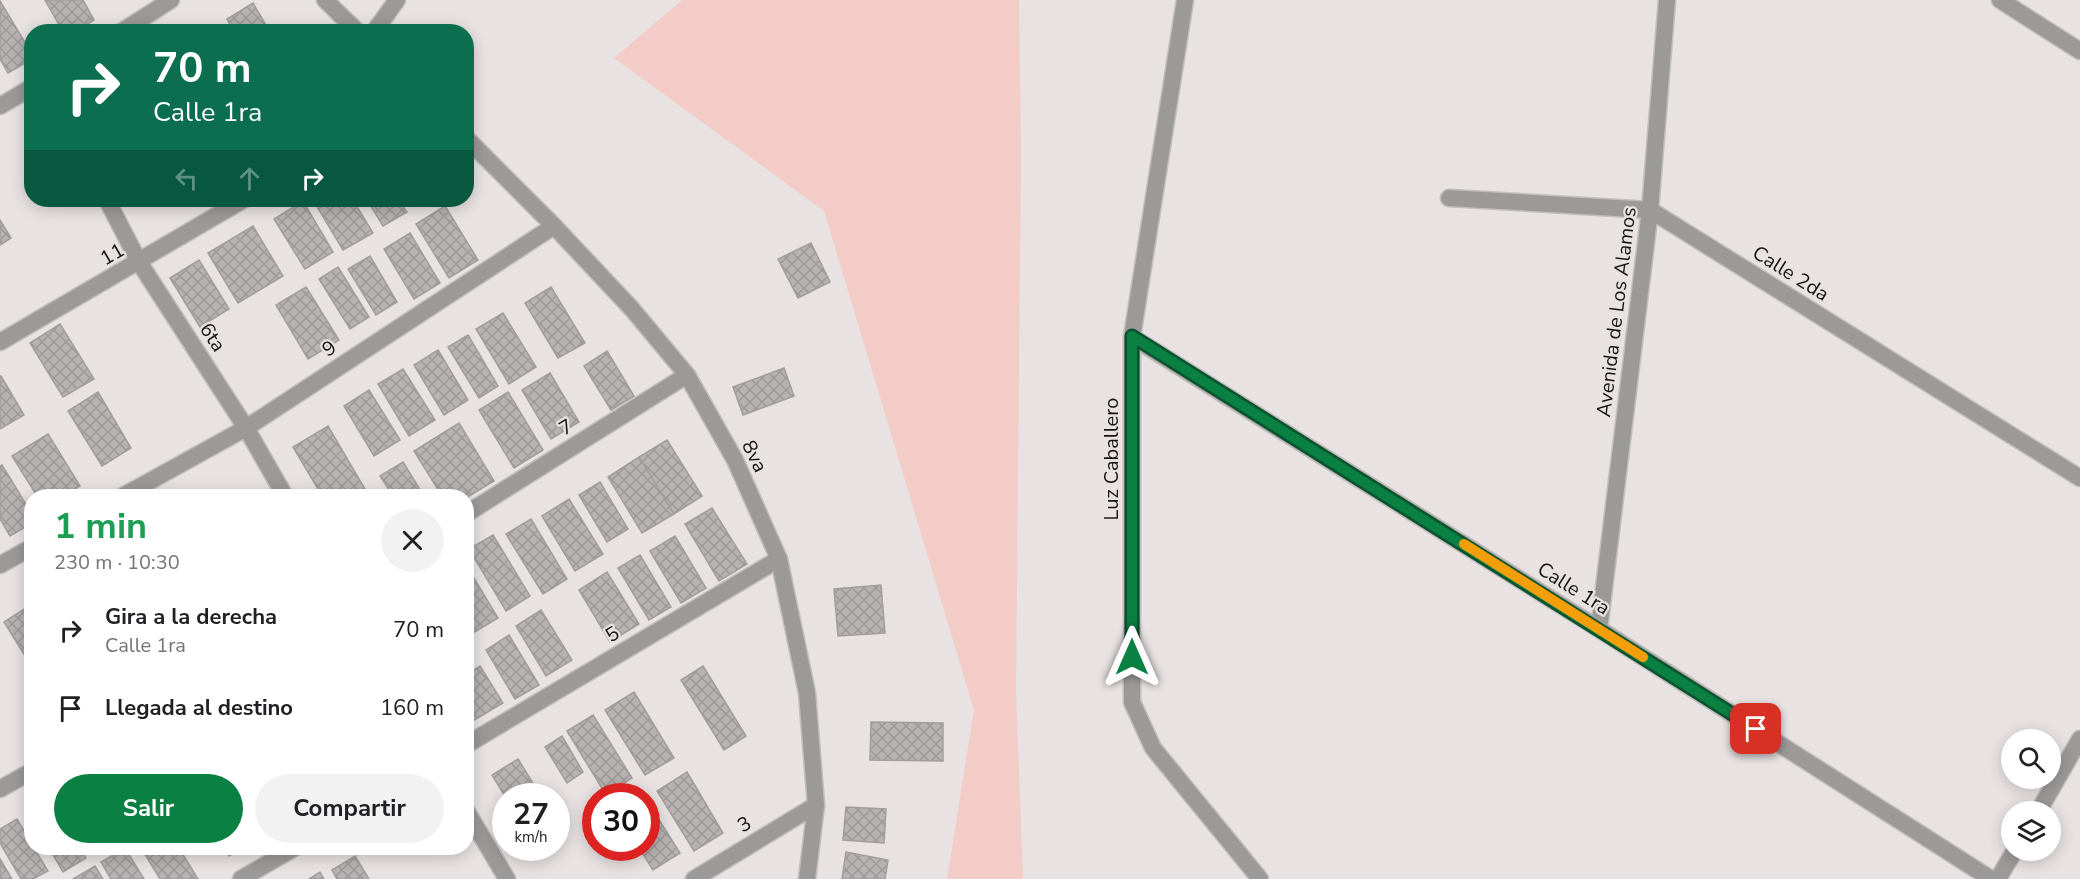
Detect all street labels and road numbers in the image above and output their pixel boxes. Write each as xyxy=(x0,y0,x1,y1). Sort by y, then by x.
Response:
street label: Avenida de Los Alamos xyxy=(1590,206,1643,419)
street label: 11 xyxy=(95,237,129,272)
street label: Calle 2da xyxy=(1747,239,1834,308)
street label: 6ta xyxy=(193,318,232,357)
street label: 9 xyxy=(317,334,342,363)
street label: Luz Caballero xyxy=(1098,398,1125,520)
street label: 7 xyxy=(554,413,579,442)
street label: 8va xyxy=(735,436,774,477)
street label: Calle 1ra xyxy=(1532,556,1615,621)
street label: 5 xyxy=(600,620,624,649)
street label: 3 xyxy=(732,810,756,839)

